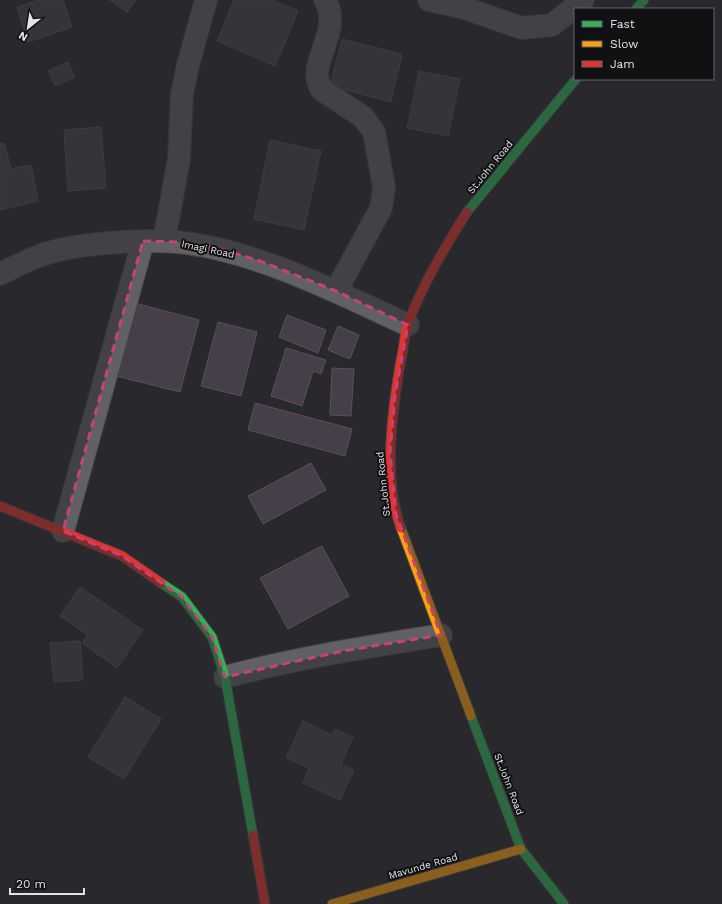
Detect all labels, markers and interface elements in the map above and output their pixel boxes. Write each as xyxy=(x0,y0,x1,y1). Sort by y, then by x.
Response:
north arrow xyxy=(8,8,48,48)
legend xyxy=(574,8,714,80)
text: Fast xyxy=(610,17,635,31)
text: N xyxy=(16,29,30,44)
text: Slow xyxy=(610,37,638,51)
text: Jam xyxy=(610,57,635,71)
street label: St.John Road xyxy=(465,138,515,196)
street label: Imagi Road xyxy=(180,238,236,260)
street label: St.John Road xyxy=(374,451,392,517)
street label: St.John Road xyxy=(492,752,526,816)
street label: Mavunde Road xyxy=(387,851,459,881)
scale bar xyxy=(10,870,84,896)
text: 20 m xyxy=(16,877,46,891)

